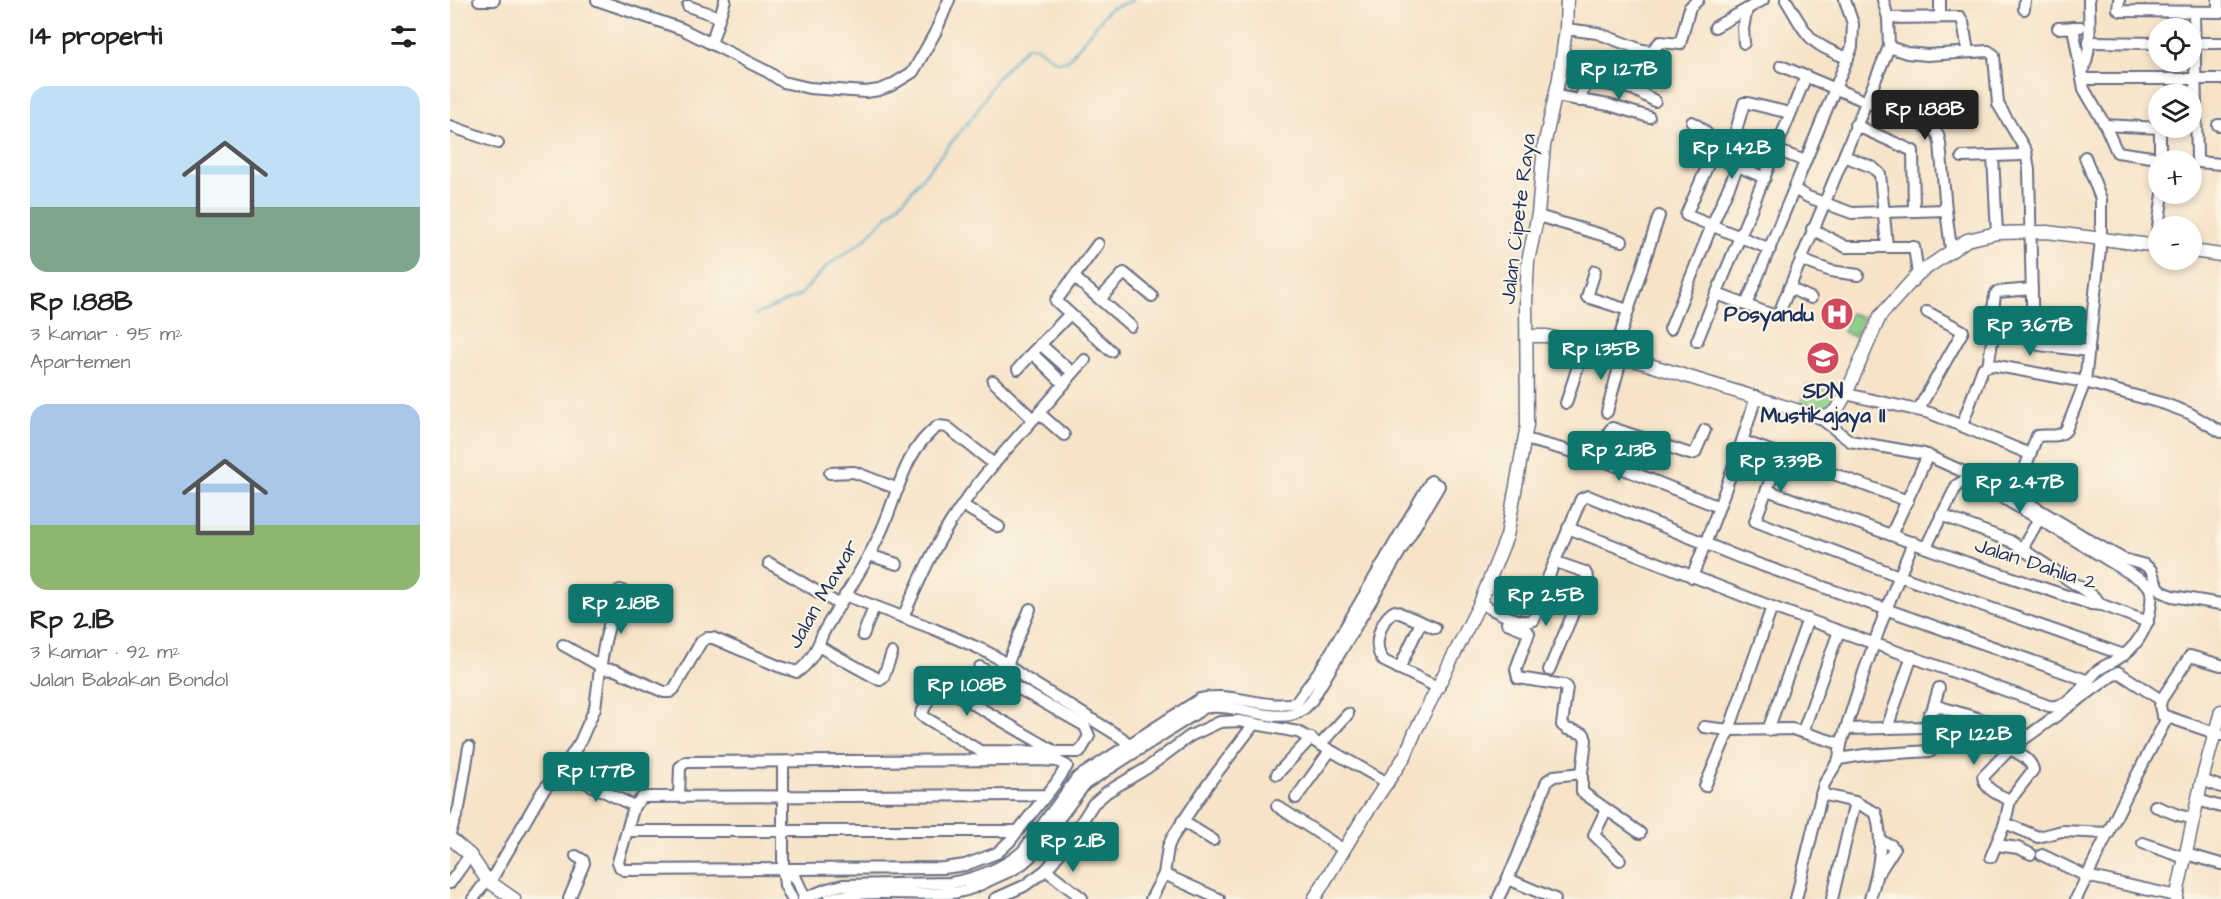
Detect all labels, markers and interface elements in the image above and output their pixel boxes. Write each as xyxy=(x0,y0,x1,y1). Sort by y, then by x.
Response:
text: 14 properti xyxy=(30,18,162,54)
map controls xyxy=(2148,18,2202,270)
button: locate xyxy=(2148,18,2202,72)
icon: filters xyxy=(387,20,420,53)
pin: Rp 1.27B xyxy=(1557,50,1681,101)
text: Rp 1.27B xyxy=(1581,55,1657,83)
button: layers xyxy=(2148,84,2202,138)
pin: Rp 1.88B xyxy=(1863,90,1987,141)
text: Rp 1.88B xyxy=(1886,95,1964,123)
icon: home xyxy=(171,125,279,233)
pin: Rp 1.42B xyxy=(1670,129,1794,180)
street label: Jalan Cipete Raya xyxy=(1493,132,1545,306)
text: Rp 1.42B xyxy=(1693,134,1771,162)
button: + xyxy=(2148,150,2202,204)
button: − xyxy=(2148,216,2202,270)
text: Rp 1.88B xyxy=(30,284,133,320)
hospital icon: Posyandu xyxy=(1819,296,1855,332)
place label: Posyandu xyxy=(1724,300,1814,332)
pin: Rp 3.67B xyxy=(1968,306,2092,357)
text: Rp 3.67B xyxy=(1987,311,2073,339)
text: 3 kamar · 95 m² xyxy=(30,320,183,348)
pin: Rp 1.35B xyxy=(1539,330,1663,381)
text: Rp 1.35B xyxy=(1562,335,1640,363)
school or university icon: SDN Mustikajaya II xyxy=(1805,340,1841,376)
text: Apartemen xyxy=(30,348,130,376)
place label: SDN Mustikajaya II xyxy=(1760,377,1886,433)
pin: Rp 2.13B xyxy=(1557,431,1681,482)
text: Rp 2.13B xyxy=(1582,436,1656,464)
pin: Rp 3.39B xyxy=(1719,442,1843,493)
icon: home xyxy=(171,443,279,551)
text: Rp 3.39B xyxy=(1740,447,1822,475)
pin: Rp 2.47B xyxy=(1958,463,2082,514)
text: Rp 2.47B xyxy=(1976,468,2064,496)
street label: Jalan Dahlia 2 xyxy=(1971,531,2101,597)
street label: Jalan Mawar xyxy=(780,534,866,654)
pin: Rp 2.5B xyxy=(1491,576,1601,627)
text: Rp 2.5B xyxy=(1508,581,1584,609)
pin: Rp 2.18B xyxy=(559,584,683,635)
text: Rp 2.18B xyxy=(582,589,660,617)
text: Rp 2.1B xyxy=(30,602,114,638)
text: 3 kamar · 92 m² xyxy=(30,638,180,666)
text: Jalan Babakan Bondol xyxy=(30,666,228,694)
pin: Rp 1.08B xyxy=(905,666,1029,717)
text: Rp 1.08B xyxy=(928,671,1006,699)
pin: Rp 1.22B xyxy=(1912,715,2036,766)
text: Rp 1.22B xyxy=(1936,720,2012,748)
pin: Rp 1.77B xyxy=(534,752,658,803)
text: Rp 1.77B xyxy=(557,757,635,785)
pin: Rp 2.1B xyxy=(1018,822,1128,873)
text: Rp 2.1B xyxy=(1041,827,1105,855)

